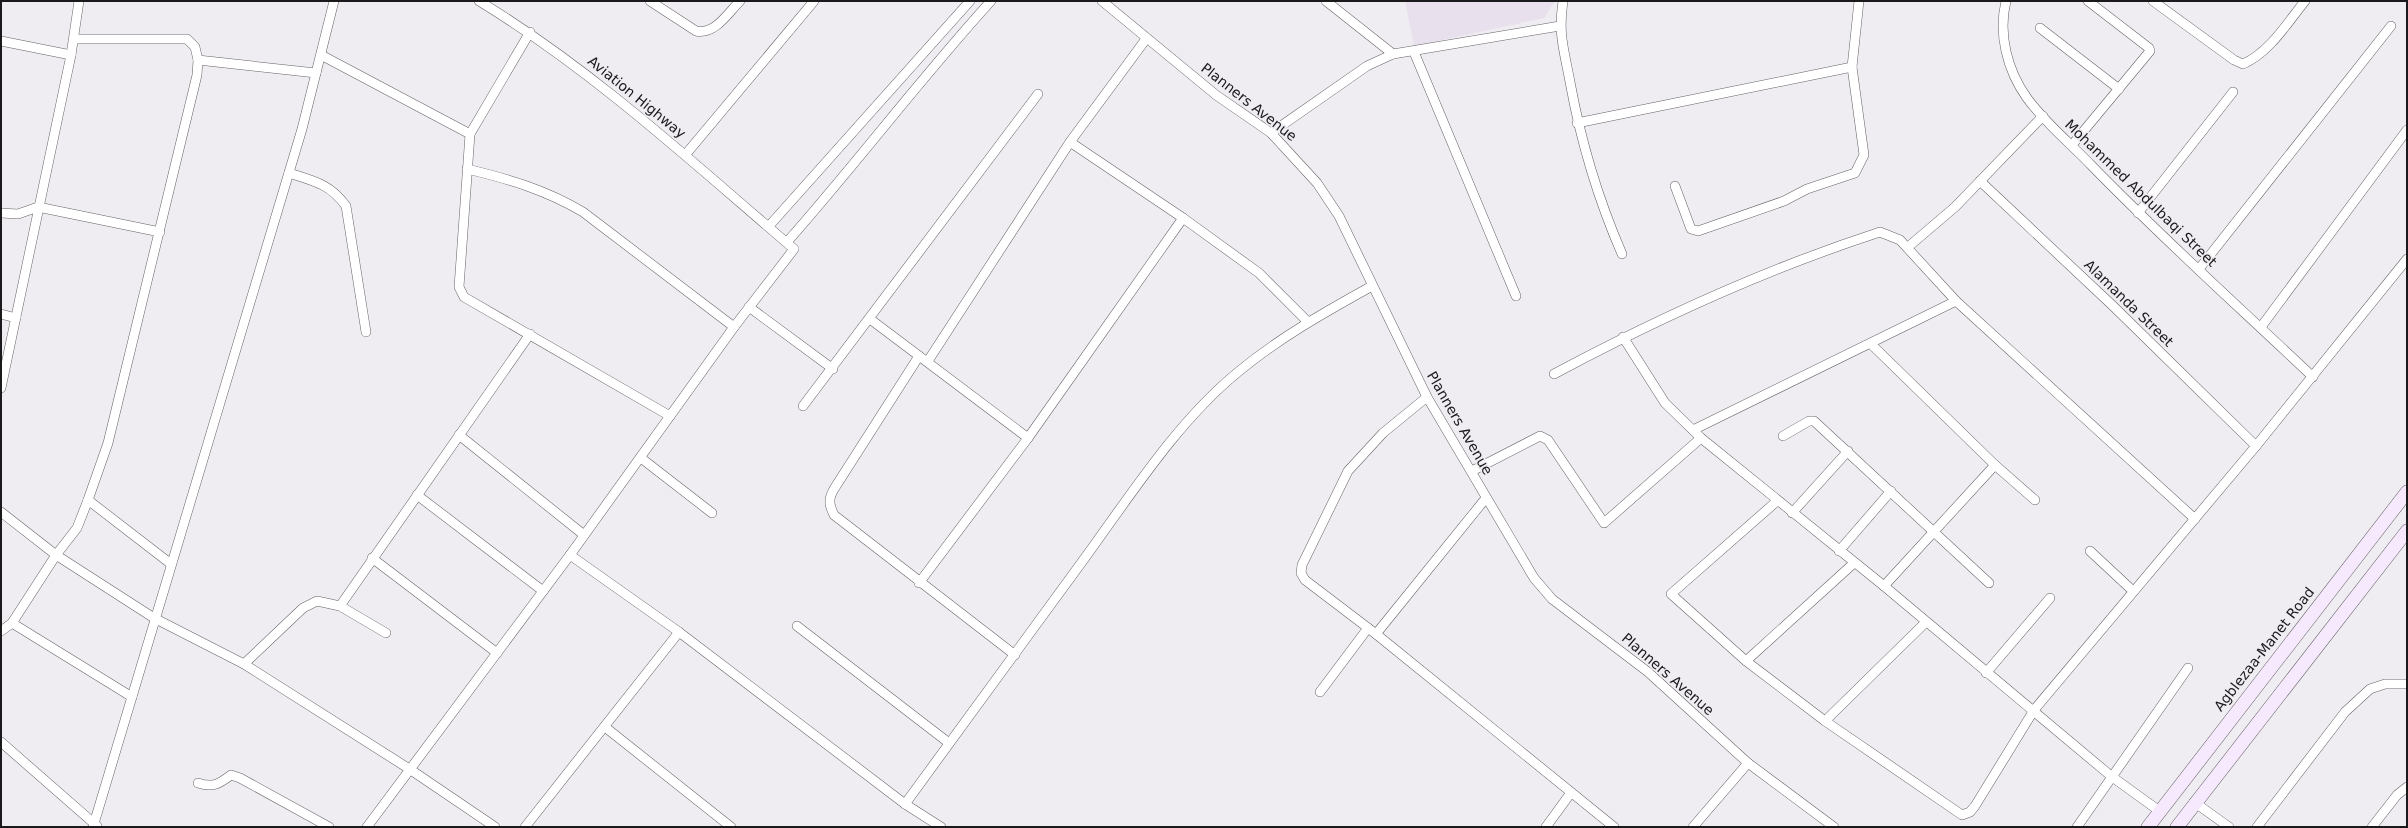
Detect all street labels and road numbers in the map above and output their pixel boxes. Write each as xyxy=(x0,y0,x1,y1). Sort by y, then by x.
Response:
street label: Aviation Highway xyxy=(585,53,689,141)
street label: Planners Avenue xyxy=(1198,60,1300,144)
street label: Mohammed Abdulbaqi Street xyxy=(2062,116,2221,270)
street label: Alamanda Street xyxy=(2081,256,2177,350)
street label: Planners Avenue xyxy=(1424,368,1496,478)
street label: Agblezaa-Manet Road xyxy=(2211,584,2317,714)
street label: Planners Avenue xyxy=(1619,630,1717,718)

